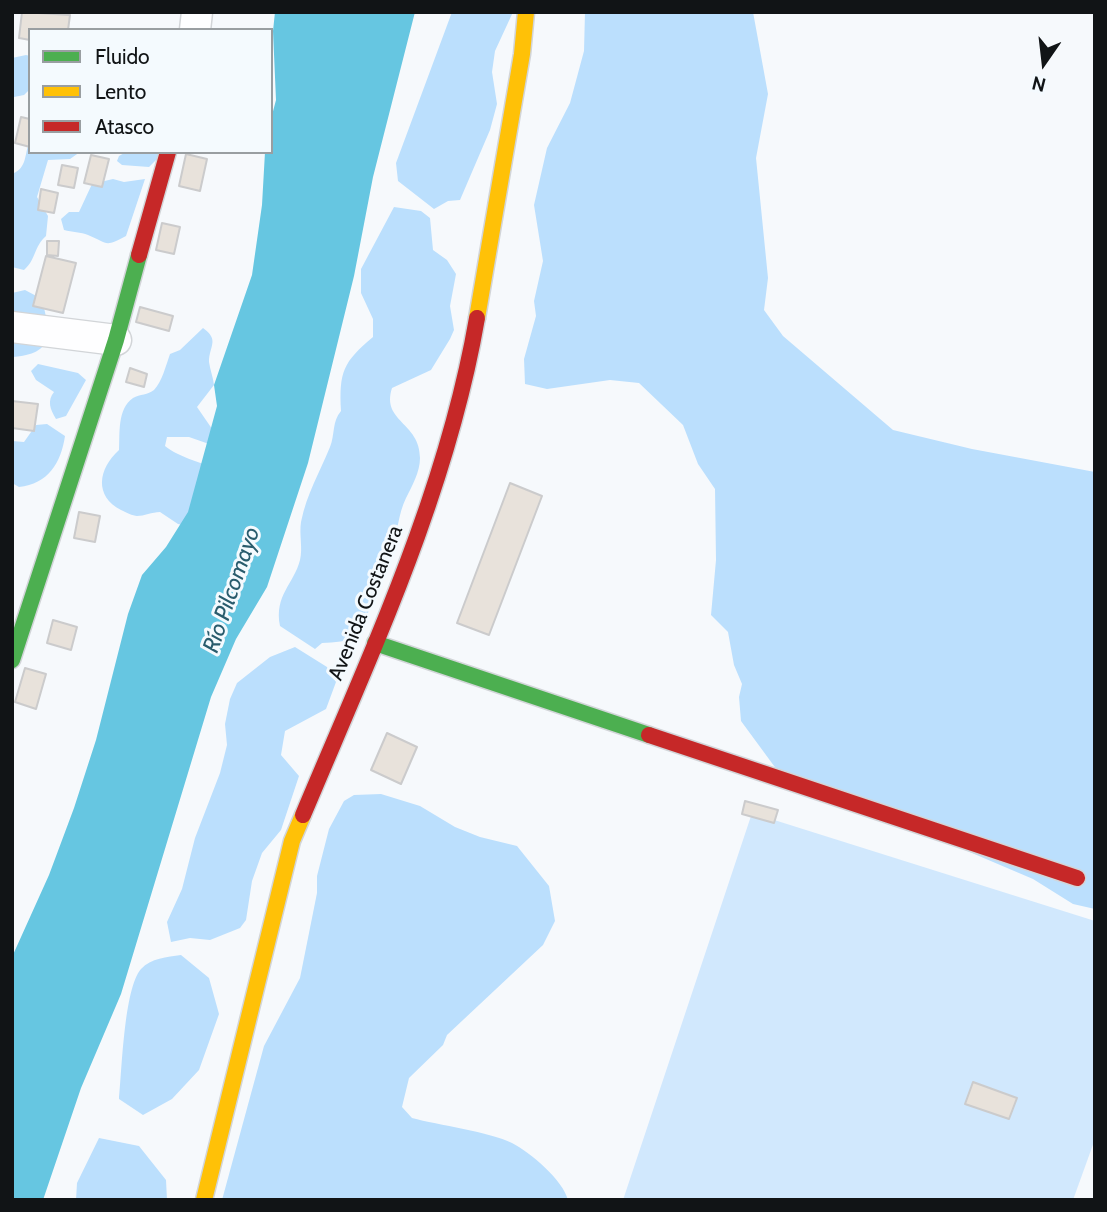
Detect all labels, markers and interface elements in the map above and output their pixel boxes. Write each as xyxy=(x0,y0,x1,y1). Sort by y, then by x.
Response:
legend xyxy=(28,28,273,154)
north arrow xyxy=(1009,28,1079,98)
text: Fluido xyxy=(95,44,150,69)
text: N xyxy=(1029,71,1048,97)
text: Lento xyxy=(95,79,146,104)
text: Atasco xyxy=(95,114,154,139)
street label: Avenida Costanera xyxy=(323,522,409,684)
water label: Río Pilcomayo xyxy=(198,524,266,656)

